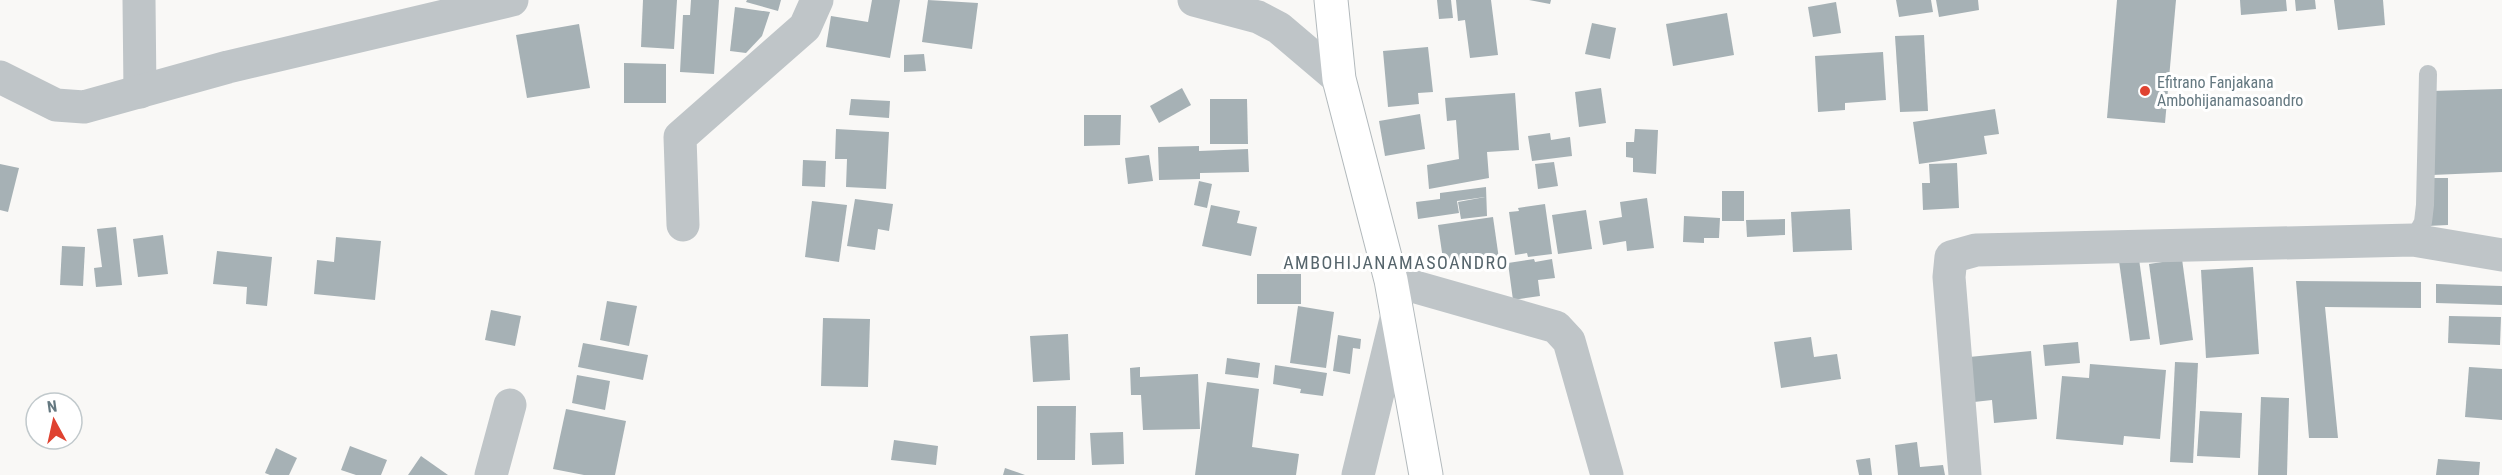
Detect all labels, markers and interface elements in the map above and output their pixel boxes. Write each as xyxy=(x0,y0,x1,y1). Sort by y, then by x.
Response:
place label: Efitrano Fanjakana Ambohijanamasoandro xyxy=(2157,73,2303,110)
marker: Efitrano Fanjakana Ambohijanamasoandro xyxy=(2138,84,2152,98)
district label: AMBOHIJANAMASOANDRO xyxy=(1283,252,1509,273)
north arrow xyxy=(24,391,84,451)
text: N xyxy=(46,397,58,417)

